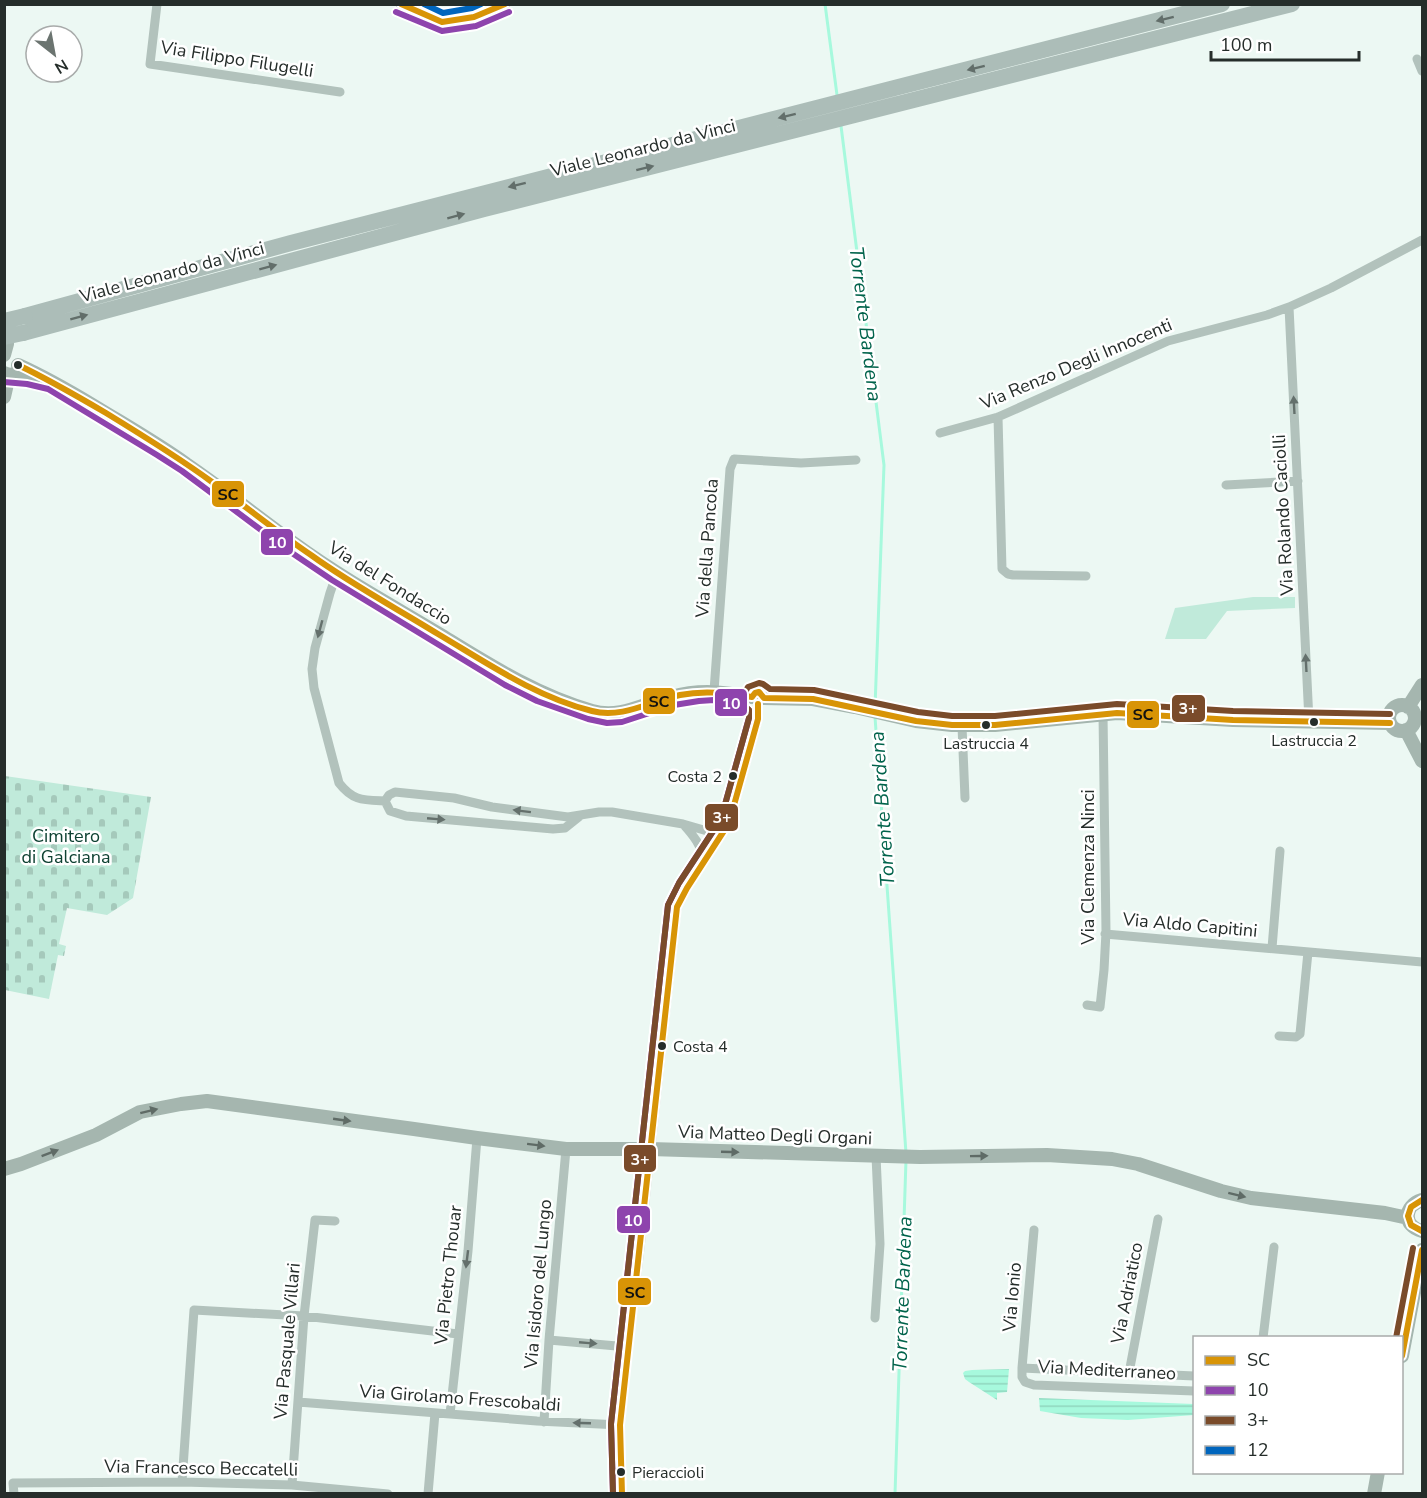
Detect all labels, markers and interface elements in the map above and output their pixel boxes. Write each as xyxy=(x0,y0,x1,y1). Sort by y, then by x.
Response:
one-way arrow xyxy=(1156,15,1174,25)
north arrow xyxy=(24,24,84,84)
scale bar xyxy=(1211,24,1360,62)
text: 100 m xyxy=(1220,33,1272,57)
street label: Via Filippo Filugelli xyxy=(158,35,315,83)
text: N xyxy=(50,53,72,79)
one-way arrow xyxy=(967,63,985,73)
one-way arrow xyxy=(778,111,796,121)
street label: Viale Leonardo da Vinci xyxy=(547,113,738,183)
one-way arrow xyxy=(636,162,654,172)
one-way arrow xyxy=(508,181,526,190)
one-way arrow xyxy=(447,211,465,220)
street label: Viale Leonardo da Vinci xyxy=(76,236,267,308)
water label: Torrente Bardena xyxy=(843,245,888,403)
one-way arrow xyxy=(259,261,277,271)
one-way arrow xyxy=(70,312,89,322)
street label: Via Renzo Degli Innocenti xyxy=(975,313,1176,416)
unlabelled marker xyxy=(12,359,24,371)
one-way arrow xyxy=(1289,396,1299,415)
street label: Via Rolando Caciolli xyxy=(1267,434,1299,597)
street label: Via della Pancola xyxy=(690,478,724,619)
line badge: SC xyxy=(211,480,245,508)
text: SC xyxy=(218,484,239,506)
line badge: 10 xyxy=(260,528,294,556)
text: 10 xyxy=(267,532,287,554)
street label: Via del Fondaccio xyxy=(323,535,456,631)
one-way arrow xyxy=(315,620,325,638)
one-way arrow xyxy=(1302,653,1311,672)
line badge: SC xyxy=(642,687,676,715)
line badge: 10 xyxy=(714,688,748,717)
text: SC xyxy=(649,691,670,713)
text: 10 xyxy=(721,693,741,715)
line badge: 3+ xyxy=(1171,694,1206,723)
text: 3+ xyxy=(1178,698,1198,720)
line badge: SC xyxy=(1126,700,1160,729)
text: SC xyxy=(1133,704,1154,726)
marker: Lastruccia 2 xyxy=(1308,716,1320,728)
marker: Lastruccia 4 xyxy=(980,719,992,731)
water label: Torrente Bardena xyxy=(864,730,901,888)
place label: Lastruccia 2 xyxy=(1271,730,1357,752)
place label: Lastruccia 4 xyxy=(943,733,1029,755)
place label: Costa 2 xyxy=(667,766,722,788)
marker: Costa 2 xyxy=(727,770,739,782)
street label: Via Clemenza Ninci xyxy=(1076,789,1100,946)
line badge: 3+ xyxy=(704,803,739,832)
one-way arrow xyxy=(512,806,531,815)
text: 3+ xyxy=(712,807,732,829)
one-way arrow xyxy=(427,814,446,824)
park label: Cimitero di Galciana xyxy=(22,824,110,869)
street label: Via Aldo Capitini xyxy=(1121,907,1258,943)
place label: Costa 4 xyxy=(673,1036,728,1058)
marker: Costa 4 xyxy=(656,1040,668,1052)
one-way arrow xyxy=(140,1105,158,1115)
one-way arrow xyxy=(332,1115,351,1124)
street label: Via Matteo Degli Organi xyxy=(676,1120,873,1150)
one-way arrow xyxy=(526,1141,545,1150)
line badge: 3+ xyxy=(623,1144,657,1173)
one-way arrow xyxy=(42,1147,60,1157)
one-way arrow xyxy=(721,1147,740,1157)
text: 3+ xyxy=(630,1149,650,1171)
one-way arrow xyxy=(969,1152,988,1161)
one-way arrow xyxy=(1228,1191,1246,1200)
street label: Via Isidoro del Lungo xyxy=(519,1198,557,1371)
street label: Via Pietro Thouar xyxy=(429,1203,467,1347)
line badge: 10 xyxy=(616,1205,651,1234)
text: 10 xyxy=(623,1210,643,1232)
water label: Torrente Bardena xyxy=(886,1216,919,1372)
street label: Via Adriatico xyxy=(1105,1240,1149,1347)
one-way arrow xyxy=(462,1250,472,1269)
street label: Via Ionio xyxy=(997,1261,1027,1334)
street label: Via Pasquale Villari xyxy=(268,1262,306,1421)
line badge: SC xyxy=(617,1277,652,1306)
text: SC xyxy=(625,1282,646,1304)
legend xyxy=(1193,1336,1403,1474)
one-way arrow xyxy=(579,1338,598,1348)
text: SC xyxy=(1247,1348,1270,1372)
street label: Via Mediterraneo xyxy=(1036,1354,1177,1386)
text: 10 xyxy=(1247,1378,1269,1402)
street label: Via Girolamo Frescobaldi xyxy=(358,1379,561,1417)
text: 3+ xyxy=(1247,1408,1269,1432)
one-way arrow xyxy=(573,1419,592,1428)
text: 12 xyxy=(1247,1438,1269,1462)
street label: Via Francesco Beccatelli xyxy=(103,1454,298,1482)
place label: Pieraccioli xyxy=(632,1462,704,1484)
marker: Pieraccioli xyxy=(615,1466,627,1478)

